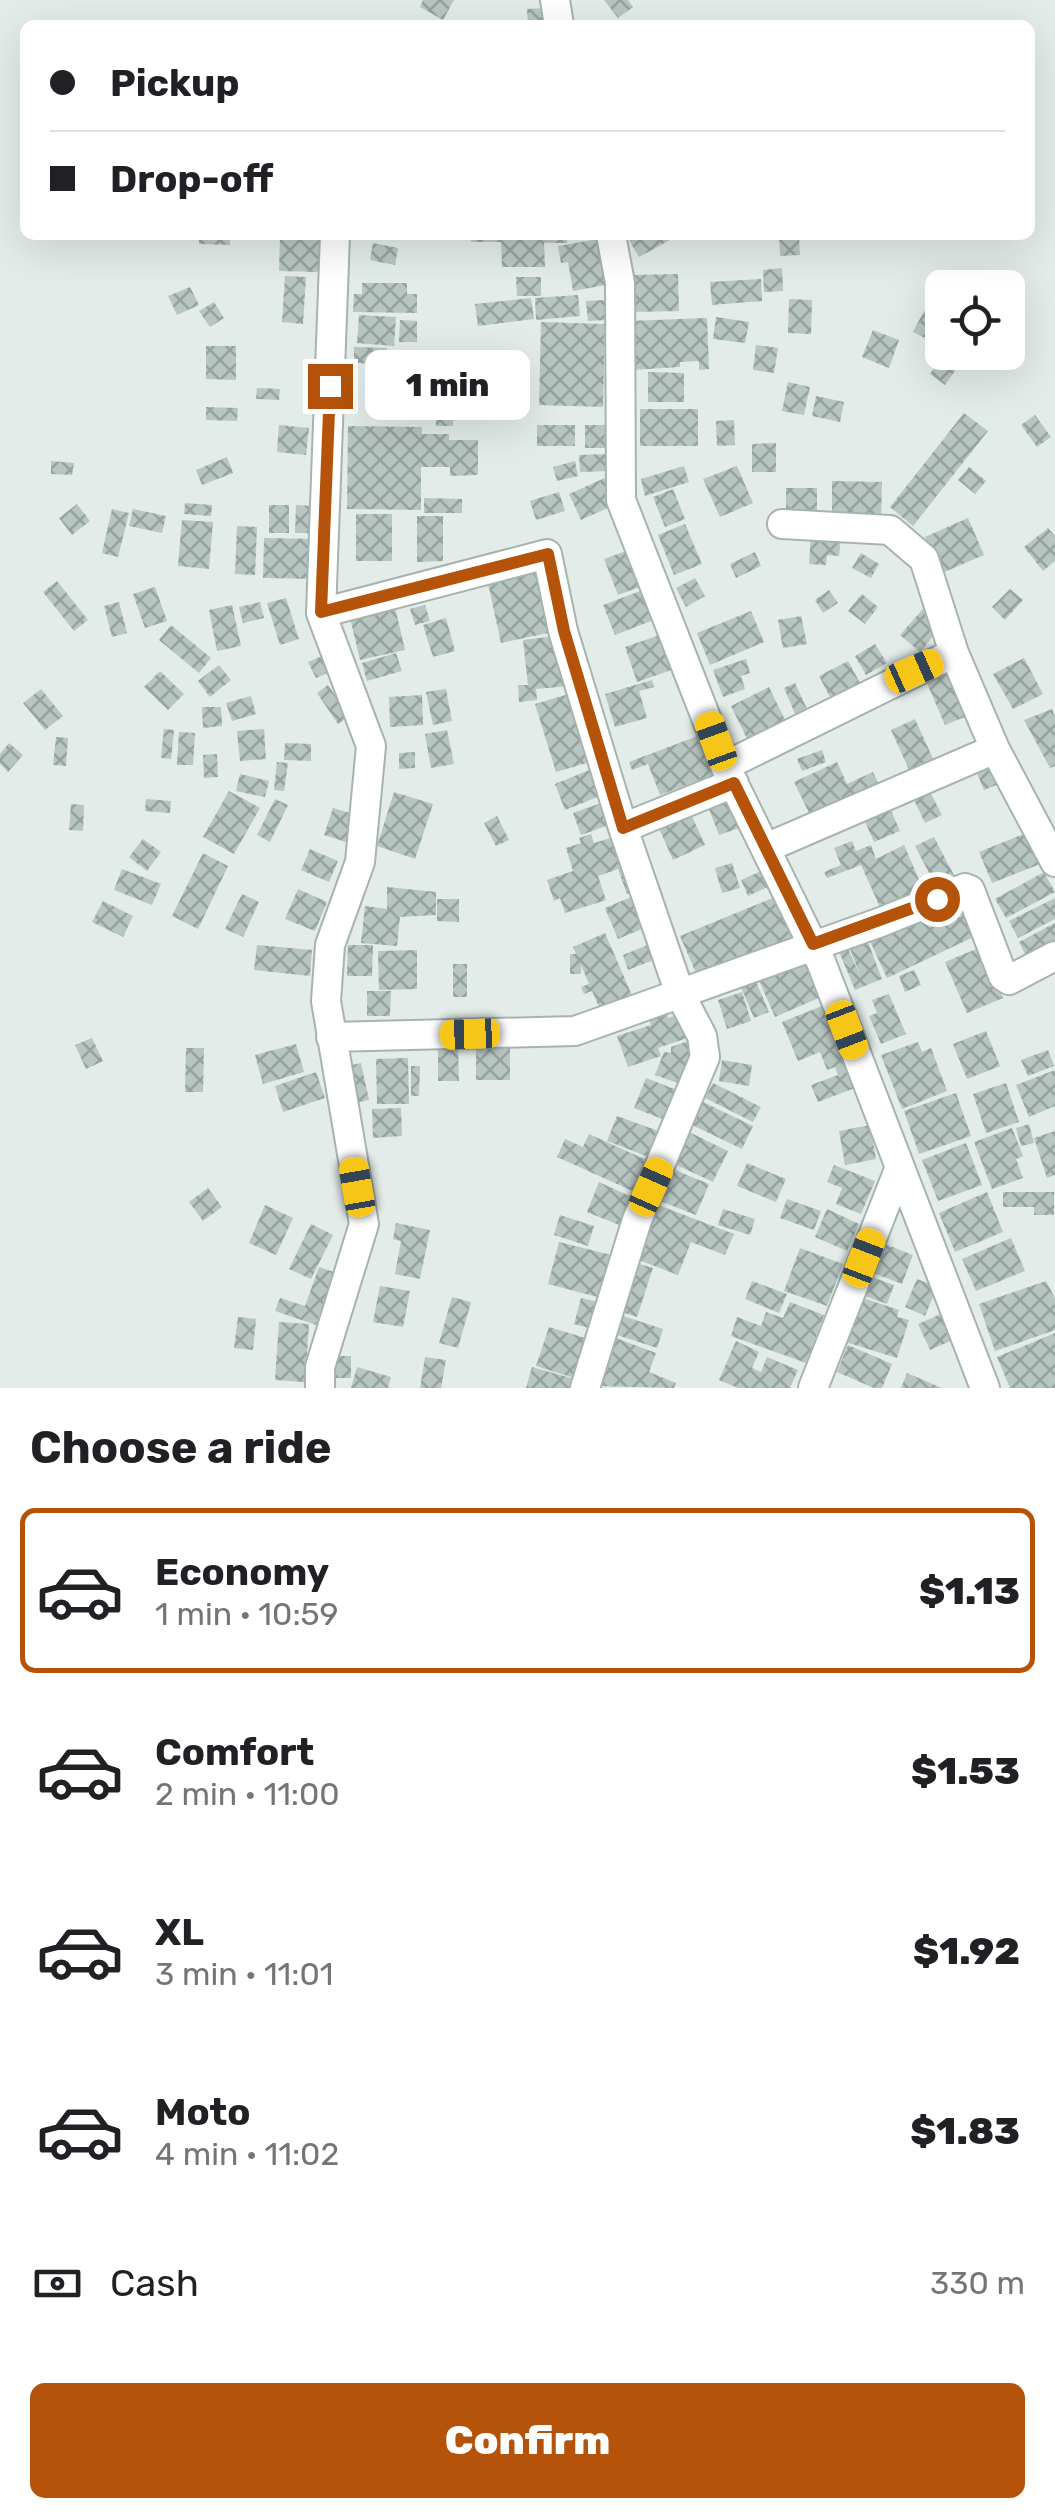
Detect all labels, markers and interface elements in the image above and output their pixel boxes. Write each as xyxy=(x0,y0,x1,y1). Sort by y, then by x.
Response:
text: Pickup xyxy=(110,60,239,106)
text: Drop-off xyxy=(110,156,273,202)
map controls xyxy=(925,270,1025,370)
button: locate xyxy=(925,270,1025,370)
callout: 1 min xyxy=(365,351,530,421)
route end xyxy=(308,364,353,409)
text: 1 min xyxy=(406,366,489,404)
car xyxy=(880,645,948,697)
car xyxy=(692,708,740,774)
route start xyxy=(915,877,960,922)
car xyxy=(822,997,872,1063)
car xyxy=(439,1018,501,1050)
car xyxy=(625,1153,677,1221)
car xyxy=(337,1155,377,1219)
car xyxy=(839,1225,889,1291)
text: Choose a ride xyxy=(30,1421,332,1474)
icon: car xyxy=(35,1546,125,1636)
text: Economy xyxy=(155,1549,329,1595)
text: $1.13 xyxy=(919,1568,1020,1614)
text: 1 min · 10:59 xyxy=(155,1595,339,1633)
icon: car xyxy=(35,1726,125,1816)
text: Comfort xyxy=(155,1729,314,1775)
text: $1.53 xyxy=(911,1748,1020,1794)
text: 2 min · 11:00 xyxy=(155,1775,340,1813)
icon: car xyxy=(35,1906,125,1996)
text: XL xyxy=(155,1909,204,1955)
text: $1.92 xyxy=(913,1928,1020,1974)
text: 3 min · 11:01 xyxy=(155,1955,334,1993)
icon: car xyxy=(35,2086,125,2176)
text: Moto xyxy=(155,2089,251,2135)
text: $1.83 xyxy=(910,2108,1020,2154)
text: 4 min · 11:02 xyxy=(155,2135,339,2173)
icon: cash xyxy=(30,2256,85,2311)
text: Cash xyxy=(110,2260,199,2306)
text: 330 m xyxy=(930,2264,1025,2302)
button: Confirm xyxy=(30,2383,1025,2498)

